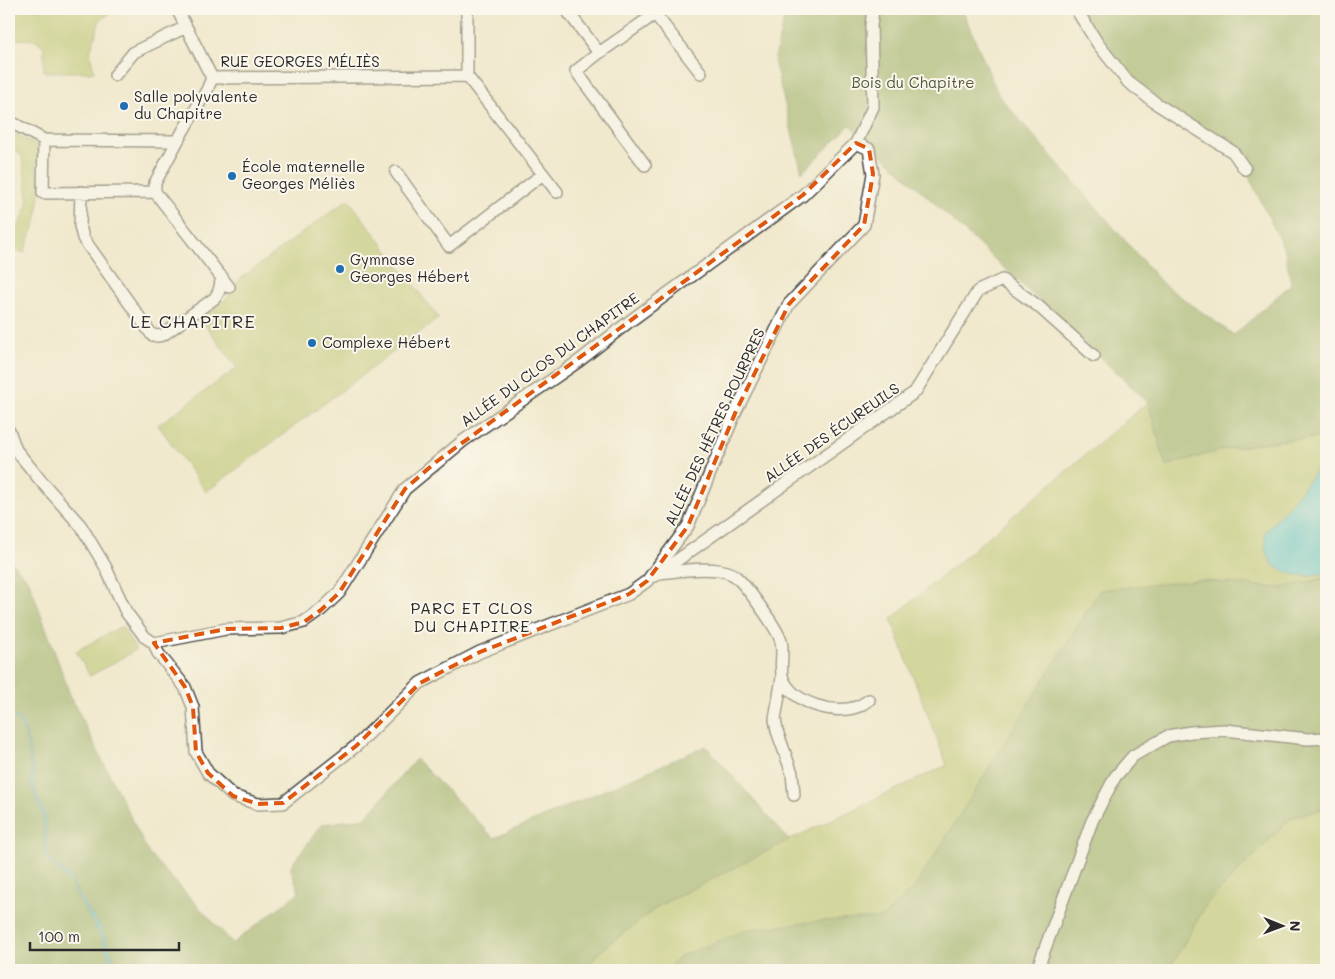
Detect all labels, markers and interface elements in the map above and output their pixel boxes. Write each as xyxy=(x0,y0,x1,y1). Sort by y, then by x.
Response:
street label: RUE GEORGES MÉLIÈS xyxy=(220,51,380,71)
park label: Bois du Chapitre xyxy=(851,72,975,92)
place label: Salle polyvalente du Chapitre xyxy=(134,86,258,123)
marker: Salle polyvalente du Chapitre xyxy=(118,100,130,112)
place label: École maternelle Georges Méliès xyxy=(242,156,365,193)
marker: École maternelle Georges Méliès xyxy=(226,170,238,182)
place label: Gymnase Georges Hébert xyxy=(350,249,470,286)
marker: Gymnase Georges Hébert xyxy=(334,263,346,275)
street label: ALLÉE DU CLOS DU CHAPITRE xyxy=(456,287,643,431)
district label: LE CHAPITRE xyxy=(130,309,256,333)
street label: ALLÉE DES HÊTRES POURPRES xyxy=(659,325,769,529)
place label: Complexe Hébert xyxy=(322,332,451,352)
marker: Complexe Hébert xyxy=(306,337,318,349)
street label: ALLÉE DES ÉCUREUILS xyxy=(760,378,903,486)
district label: PARC ET CLOS DU CHAPITRE xyxy=(410,597,534,636)
north arrow xyxy=(1258,902,1308,952)
scale bar xyxy=(30,919,179,951)
text: N xyxy=(1286,921,1305,932)
text: 100 m xyxy=(38,926,80,946)

